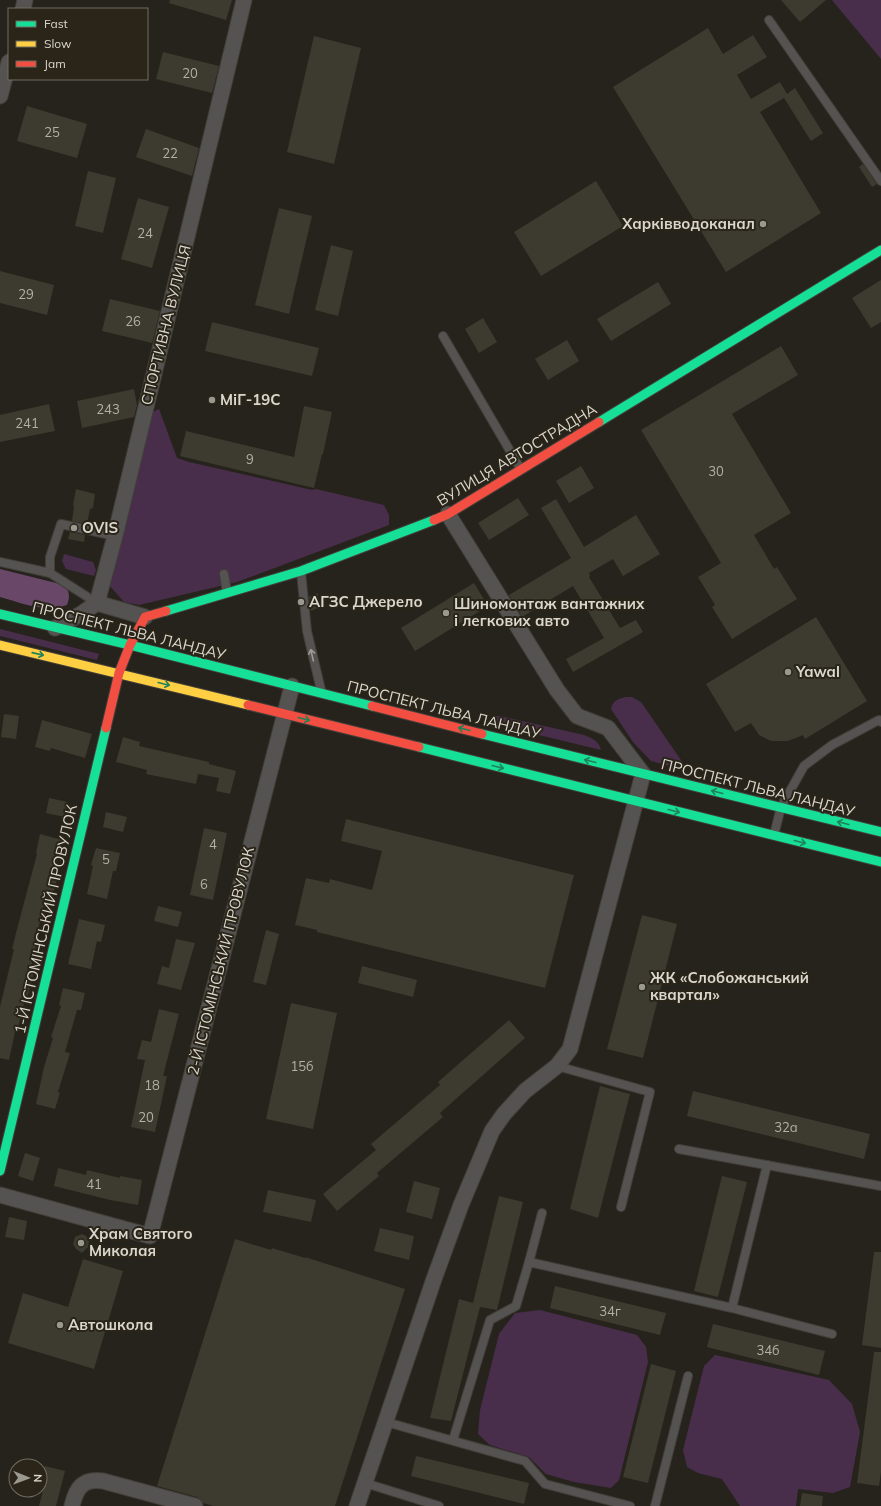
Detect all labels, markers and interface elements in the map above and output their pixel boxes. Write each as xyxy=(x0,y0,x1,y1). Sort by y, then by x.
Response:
legend xyxy=(8,8,148,80)
text: Fast xyxy=(44,16,68,31)
text: Slow xyxy=(44,36,72,51)
text: Jam xyxy=(44,56,66,71)
house number: 20 xyxy=(182,65,198,81)
house number: 25 xyxy=(44,124,60,140)
house number: 22 xyxy=(162,145,178,161)
place label: Харківводоканал xyxy=(621,214,755,233)
marker: Харківводоканал xyxy=(758,219,768,229)
house number: 24 xyxy=(137,225,153,241)
street label: СПОРТИВНА ВУЛИЦЯ xyxy=(136,243,195,407)
house number: 29 xyxy=(18,286,34,302)
house number: 26 xyxy=(125,313,141,329)
place label: МіГ-19С xyxy=(220,390,281,409)
marker: МіГ-19С xyxy=(207,395,217,405)
street label: ВУЛИЦЯ АВТОСТРАДНА xyxy=(433,399,600,510)
house number: 243 xyxy=(96,401,120,417)
house number: 241 xyxy=(15,415,39,431)
house number: 9 xyxy=(246,451,254,467)
house number: 30 xyxy=(708,463,724,479)
place label: OVIS xyxy=(82,518,119,537)
marker: OVIS xyxy=(69,523,79,533)
place label: АГЗС Джерело xyxy=(309,592,423,611)
place label: Шиномонтаж вантажних і легкових авто xyxy=(454,594,645,630)
street label: ПРОСПЕКТ ЛЬВА ЛАНДАУ xyxy=(30,597,228,664)
marker: АГЗС Джерело xyxy=(296,597,306,607)
marker: Шиномонтаж вантажних і легкових авто xyxy=(441,608,451,618)
one-way arrow xyxy=(308,649,316,662)
one-way arrow xyxy=(31,650,44,658)
place label: Yawal xyxy=(795,662,840,681)
marker: Yawal xyxy=(783,667,793,677)
street label: ПРОСПЕКТ ЛЬВА ЛАНДАУ xyxy=(345,676,543,743)
one-way arrow xyxy=(158,681,171,688)
one-way arrow xyxy=(297,716,310,723)
one-way arrow xyxy=(458,725,471,733)
street label: ПРОСПЕКТ ЛЬВА ЛАНДАУ xyxy=(659,754,857,821)
one-way arrow xyxy=(584,757,597,764)
one-way arrow xyxy=(491,764,504,772)
one-way arrow xyxy=(711,788,724,795)
street label: 1-Й ІСТОМІНСЬКИЙ ПРОВУЛОК xyxy=(10,802,81,1035)
one-way arrow xyxy=(667,808,680,816)
one-way arrow xyxy=(837,818,850,826)
house number: 4 xyxy=(209,836,217,852)
one-way arrow xyxy=(793,839,806,847)
street label: 2-Й ІСТОМІНСЬКИЙ ПРОВУЛОК xyxy=(183,845,258,1077)
house number: 5 xyxy=(102,851,110,867)
house number: 6 xyxy=(200,876,208,892)
place label: ЖК «Слобожанський квартал» xyxy=(650,968,809,1004)
marker: ЖК «Слобожанський квартал» xyxy=(637,982,647,992)
house number: 15б xyxy=(290,1058,314,1074)
house number: 18 xyxy=(144,1077,160,1093)
house number: 20 xyxy=(138,1109,154,1125)
house number: 32а xyxy=(774,1119,798,1135)
house number: 41 xyxy=(86,1176,102,1192)
place label: Храм Святого Миколая xyxy=(88,1224,193,1260)
marker: Храм Святого Миколая xyxy=(76,1238,86,1248)
house number: 34г xyxy=(599,1303,621,1319)
place label: Автошкола xyxy=(68,1315,153,1334)
marker: Автошкола xyxy=(55,1320,65,1330)
house number: 34б xyxy=(756,1342,780,1358)
north arrow xyxy=(8,1458,48,1498)
text: N xyxy=(31,1474,45,1482)

